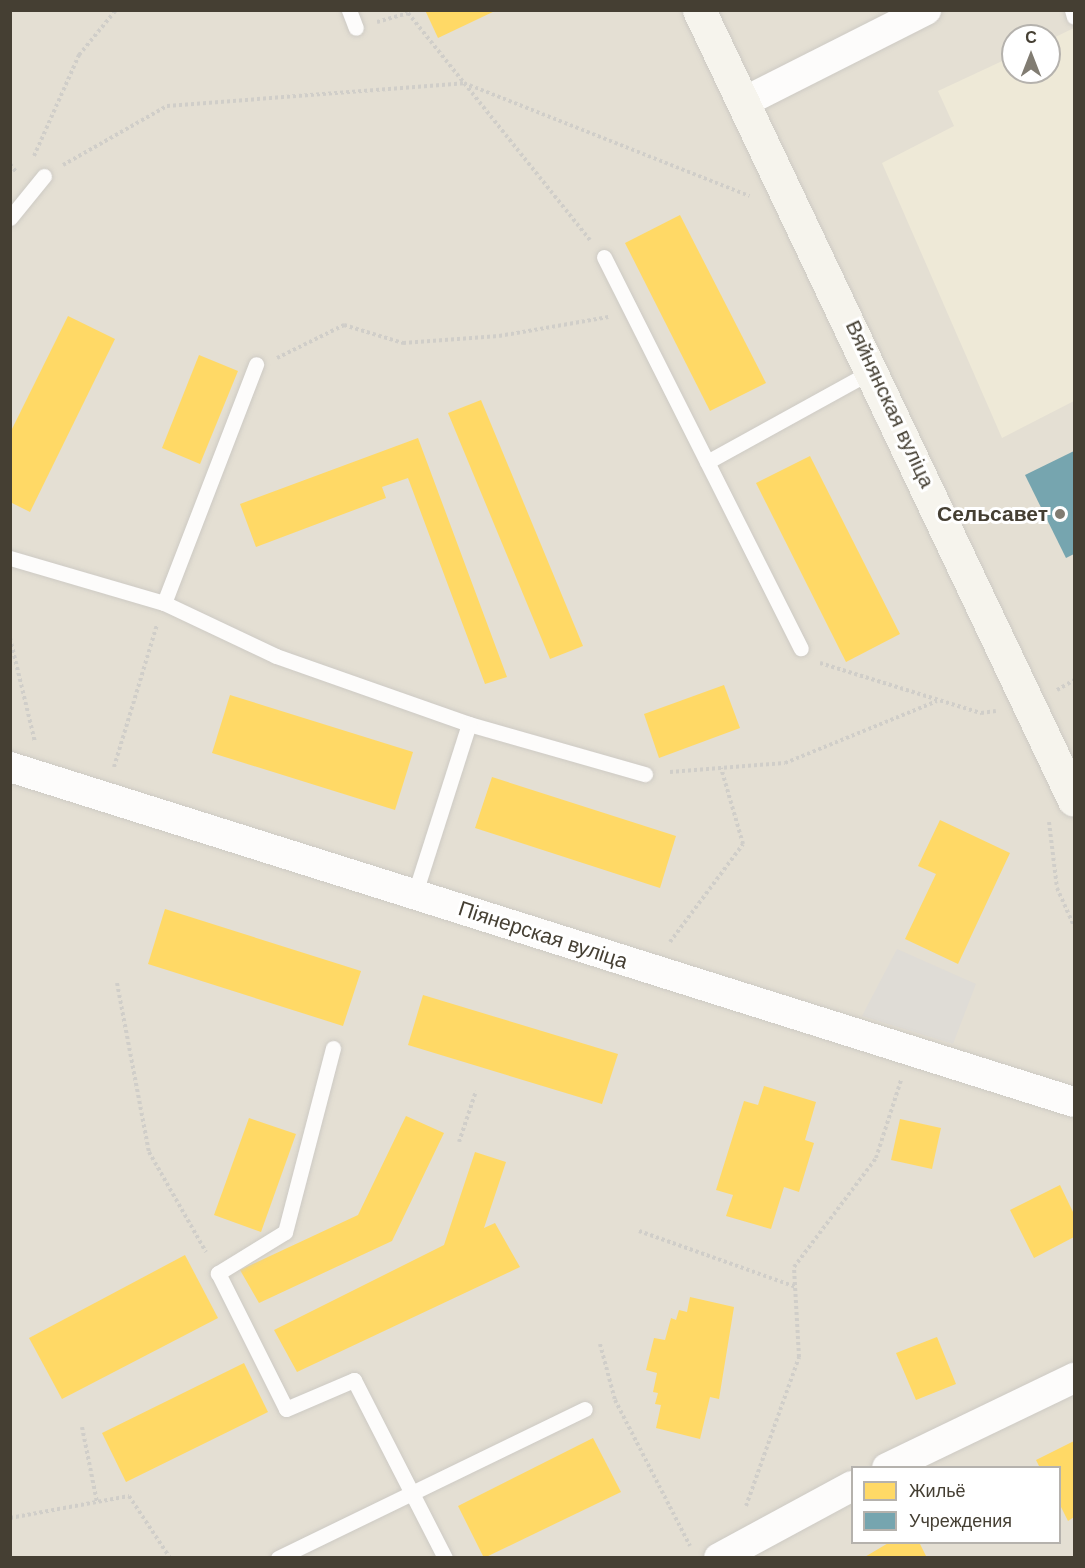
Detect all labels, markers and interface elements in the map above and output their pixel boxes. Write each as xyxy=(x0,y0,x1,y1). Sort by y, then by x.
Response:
north arrow xyxy=(1001,24,1061,84)
text: С xyxy=(1025,29,1037,46)
street label: Вяйнянская вуліца xyxy=(840,316,940,492)
place label: Сельсавет xyxy=(937,501,1048,527)
marker: Сельсавет xyxy=(1053,507,1067,521)
street label: Піянерская вуліца xyxy=(455,896,631,974)
legend xyxy=(851,1466,1061,1544)
text: Жильё xyxy=(909,1481,966,1501)
text: Учреждения xyxy=(909,1511,1012,1531)

